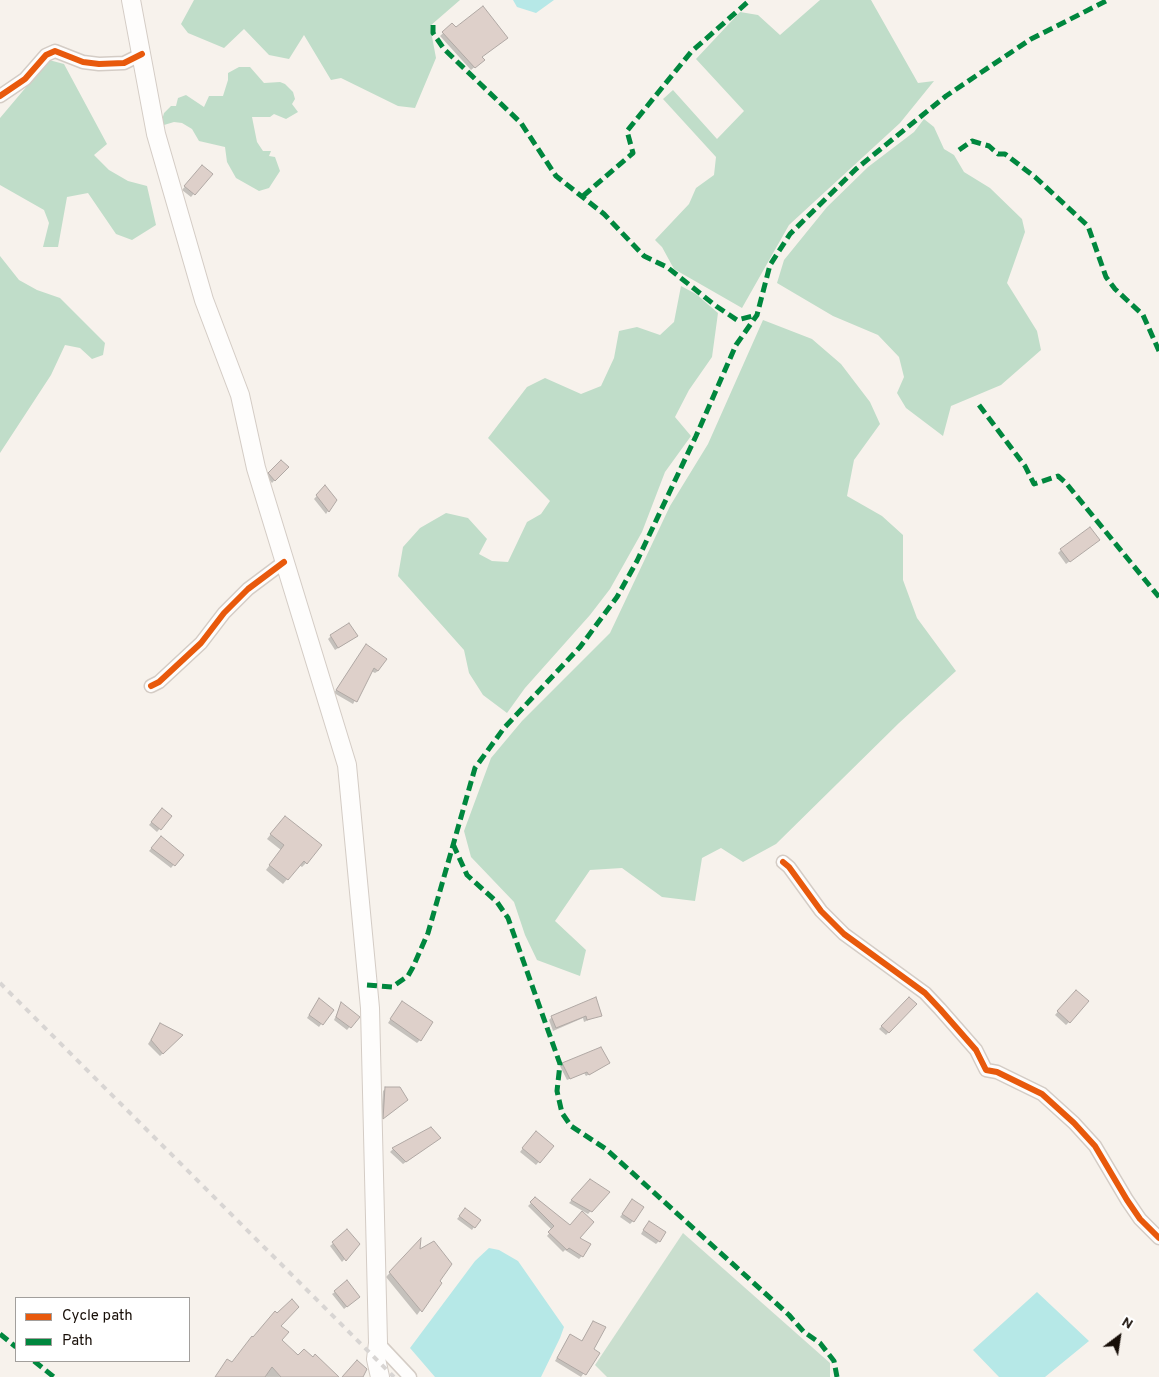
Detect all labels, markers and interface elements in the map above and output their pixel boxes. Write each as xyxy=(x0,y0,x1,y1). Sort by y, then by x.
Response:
legend xyxy=(15,1297,190,1362)
text: Cycle path xyxy=(62,1307,133,1326)
north arrow xyxy=(1094,1312,1144,1362)
text: N xyxy=(1118,1314,1136,1334)
text: Path xyxy=(62,1332,93,1351)

